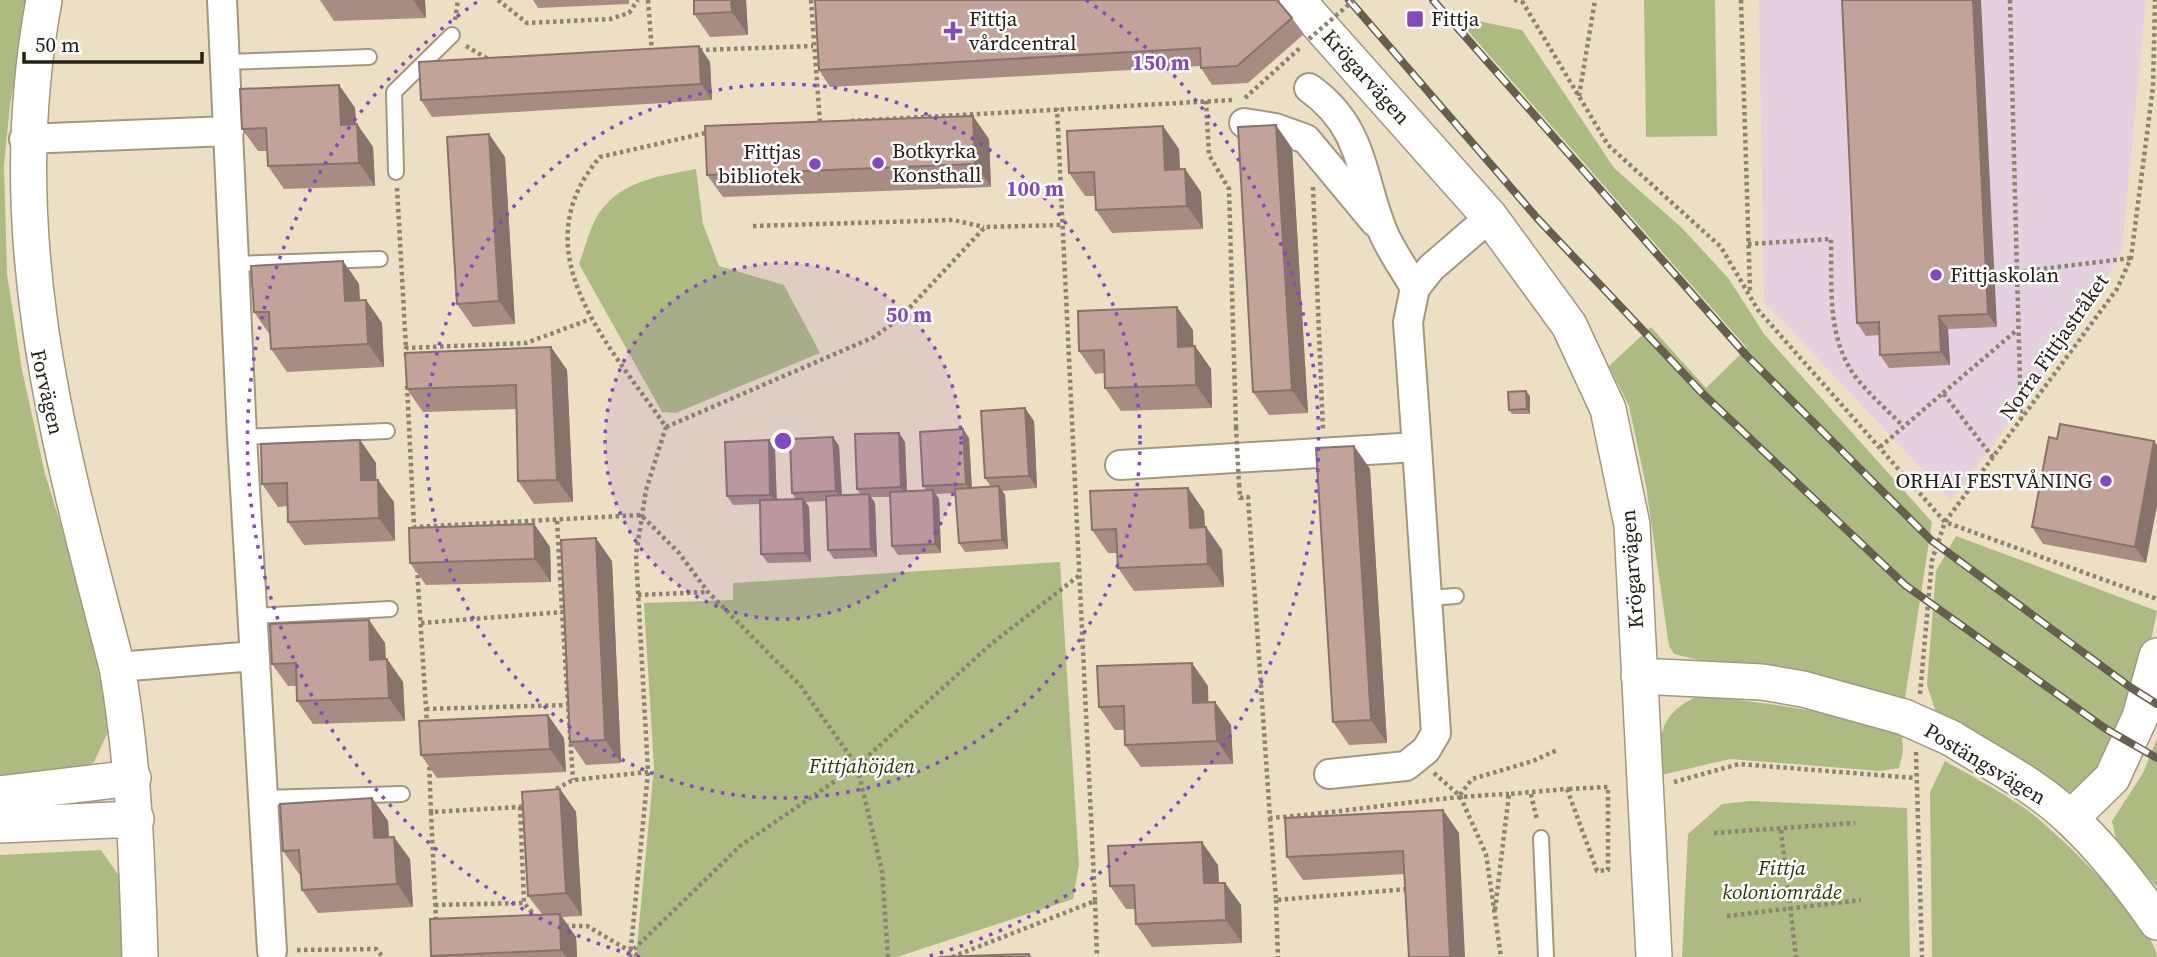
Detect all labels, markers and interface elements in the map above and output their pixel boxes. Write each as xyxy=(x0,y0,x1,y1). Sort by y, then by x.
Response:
place label: Fittja vårdcentral xyxy=(969,4,1076,57)
place label: Fittja xyxy=(1431,4,1480,33)
marker: Fittja xyxy=(1405,9,1425,29)
scale bar xyxy=(24,21,203,65)
marker: Fittja vårdcentral xyxy=(943,21,963,41)
street label: Krögarvägen xyxy=(1316,23,1417,131)
text: 50 m xyxy=(35,30,80,59)
text: 150 m xyxy=(1132,48,1190,77)
place label: Botkyrka Konsthall xyxy=(892,136,982,189)
place label: Fittjas bibliotek xyxy=(718,137,802,190)
marker: Botkyrka Konsthall xyxy=(870,155,886,171)
marker: Fittjas bibliotek xyxy=(807,156,823,172)
text: 100 m xyxy=(1006,174,1064,203)
place label: Fittjaskolan xyxy=(1950,260,2059,289)
marker: Fittjaskolan xyxy=(1928,267,1944,283)
street label: Norra Fittjastråket xyxy=(1992,268,2115,426)
text: 50 m xyxy=(886,300,932,329)
street label: Forvägen xyxy=(24,346,71,438)
centre of rings xyxy=(771,429,795,453)
place label: ORHAI FESTVÅNING xyxy=(1895,466,2092,495)
marker: ORHAI FESTVÅNING xyxy=(2098,473,2114,489)
street label: Krögarvägen xyxy=(1613,508,1650,630)
street label: Postängsvägen xyxy=(1919,716,2052,812)
park label: Fittjahöjden xyxy=(808,751,915,780)
park label: Fittja koloniområde xyxy=(1722,853,1842,906)

